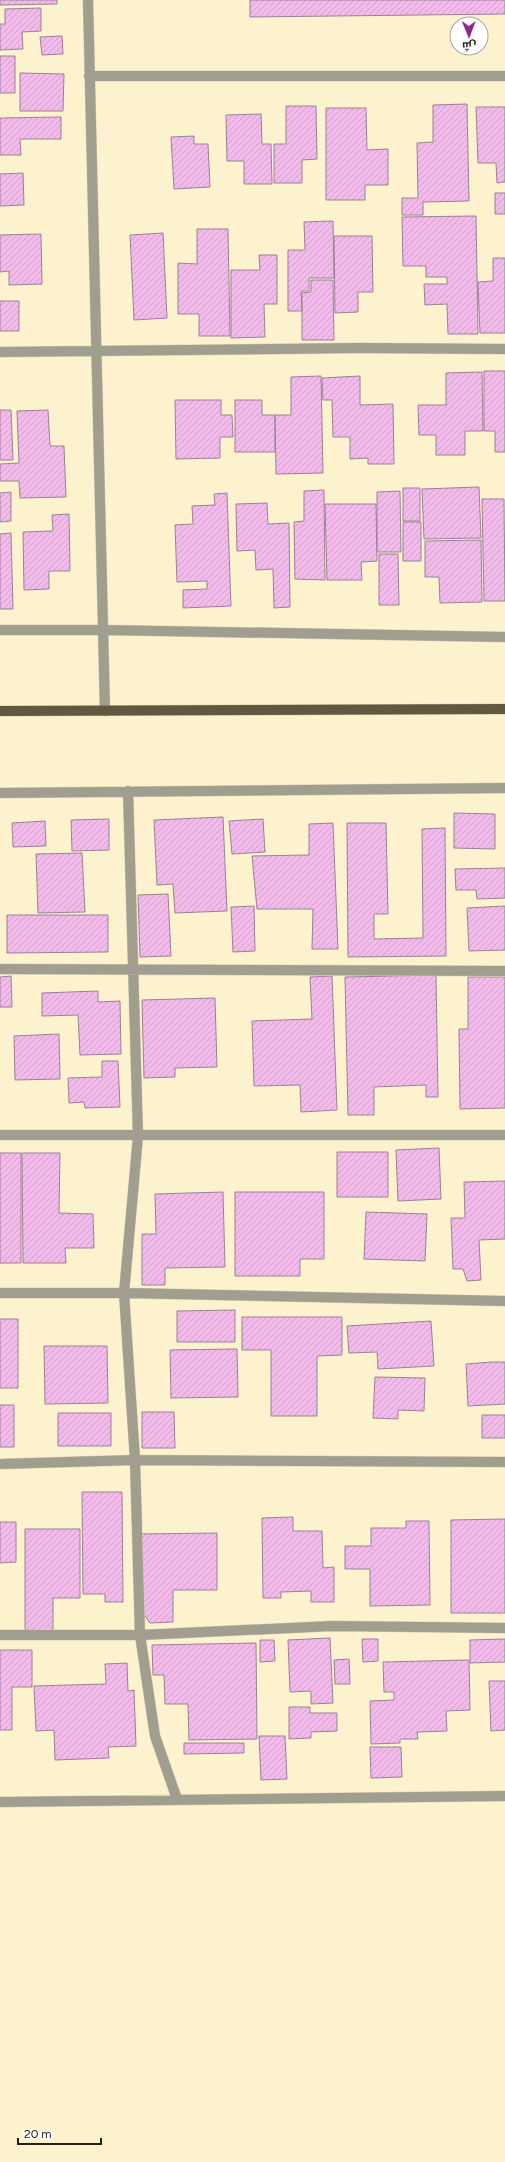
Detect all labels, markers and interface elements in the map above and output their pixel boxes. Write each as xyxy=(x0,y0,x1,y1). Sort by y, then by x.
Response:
north arrow xyxy=(449,16,489,56)
text: ش xyxy=(462,39,476,52)
scale bar xyxy=(18,2120,101,2146)
text: 20 m xyxy=(24,2127,52,2141)

